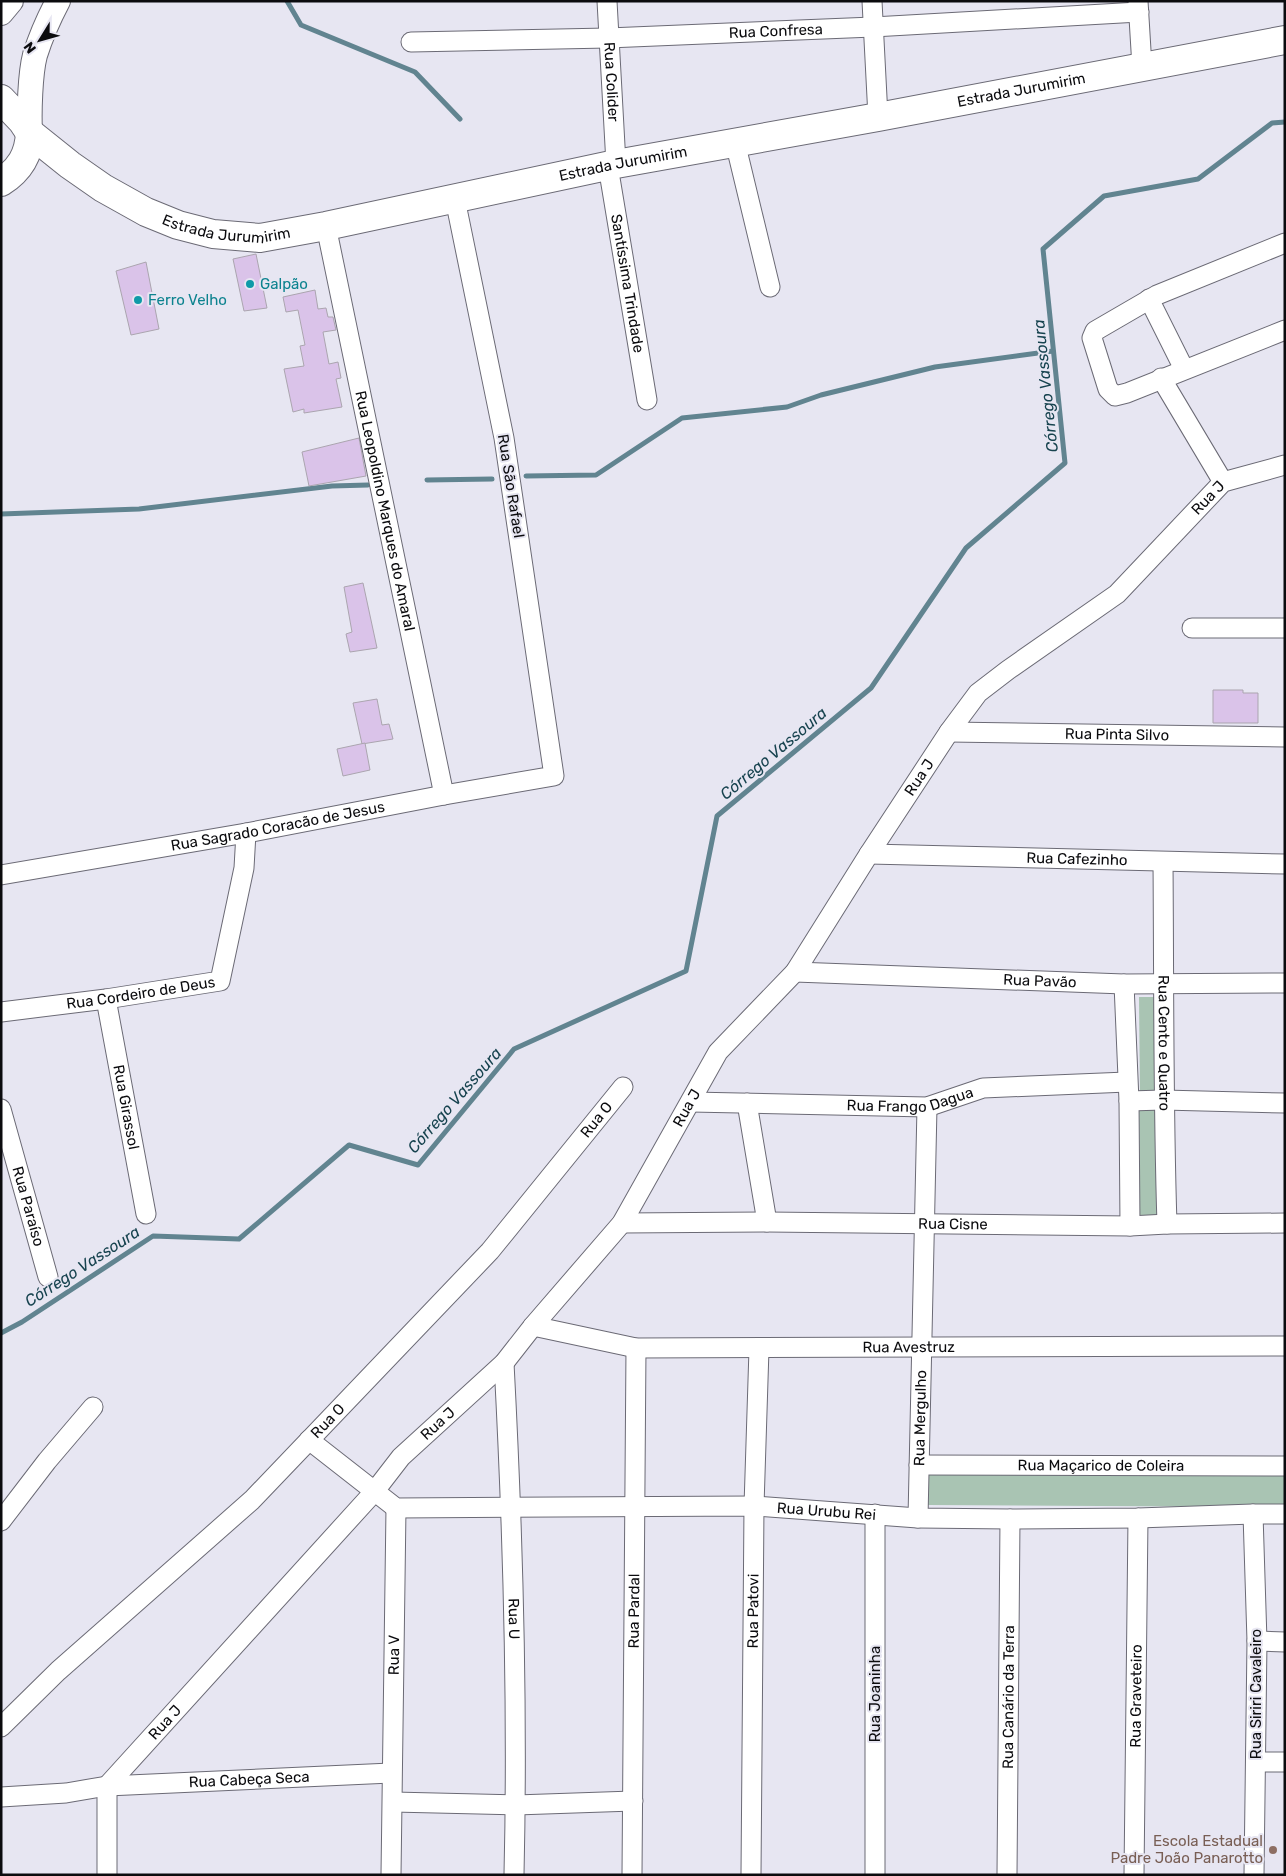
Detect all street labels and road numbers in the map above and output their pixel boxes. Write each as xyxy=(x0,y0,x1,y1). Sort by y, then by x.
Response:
street label: Rua Confresa xyxy=(728,20,823,42)
street label: Rua Colider xyxy=(600,42,623,123)
street label: Estrada Jurumirim xyxy=(956,69,1087,111)
street label: Estrada Jurumirim xyxy=(557,142,689,185)
street label: Estrada Jurumirim xyxy=(160,211,292,247)
street label: Santíssima Trindade xyxy=(607,213,648,354)
street label: Rua Leopoldino Marques do Amaral xyxy=(351,389,419,633)
street label: Rua São Rafael xyxy=(494,433,528,539)
street label: Rua J xyxy=(1188,477,1228,519)
street label: Rua Pinta Silvo xyxy=(1065,725,1169,744)
street label: Rua J xyxy=(901,756,938,799)
street label: Rua Sagrado Coracão de Jesus xyxy=(169,798,387,855)
street label: Rua Cafezinho xyxy=(1026,849,1128,869)
street label: Rua Pavão xyxy=(1003,971,1077,991)
street label: Rua Cordeiro de Deus xyxy=(65,973,217,1013)
street label: Rua Cento e Quatro xyxy=(1155,975,1174,1111)
street label: Rua Girassol xyxy=(109,1063,143,1151)
street label: Rua Frango Dagua xyxy=(847,1083,976,1116)
street label: Rua J xyxy=(669,1086,704,1130)
street label: Rua O xyxy=(577,1098,616,1141)
street label: Rua Paraíso xyxy=(8,1164,48,1248)
street label: Rua Cisne xyxy=(918,1215,988,1233)
street label: Rua Avestruz xyxy=(862,1338,955,1356)
street label: Rua Mergulho xyxy=(910,1370,930,1466)
street label: Rua O xyxy=(307,1400,348,1442)
street label: Rua J xyxy=(417,1403,459,1444)
street label: Rua Maçarico de Coleira xyxy=(1018,1456,1184,1475)
street label: Rua Urubu Rei xyxy=(776,1499,877,1524)
street label: Rua Pardal xyxy=(625,1573,643,1649)
street label: Rua Patovi xyxy=(744,1574,762,1648)
street label: Rua U xyxy=(504,1598,523,1640)
street label: Rua Canário da Terra xyxy=(999,1625,1018,1769)
street label: Rua Siriri Cavaleiro xyxy=(1247,1629,1265,1759)
street label: Rua V xyxy=(385,1635,403,1675)
street label: Rua Graveteiro xyxy=(1126,1644,1146,1748)
street label: Rua Joaninha xyxy=(866,1646,884,1742)
street label: Rua J xyxy=(145,1701,185,1743)
street label: Rua Cabeça Seca xyxy=(188,1768,310,1791)

